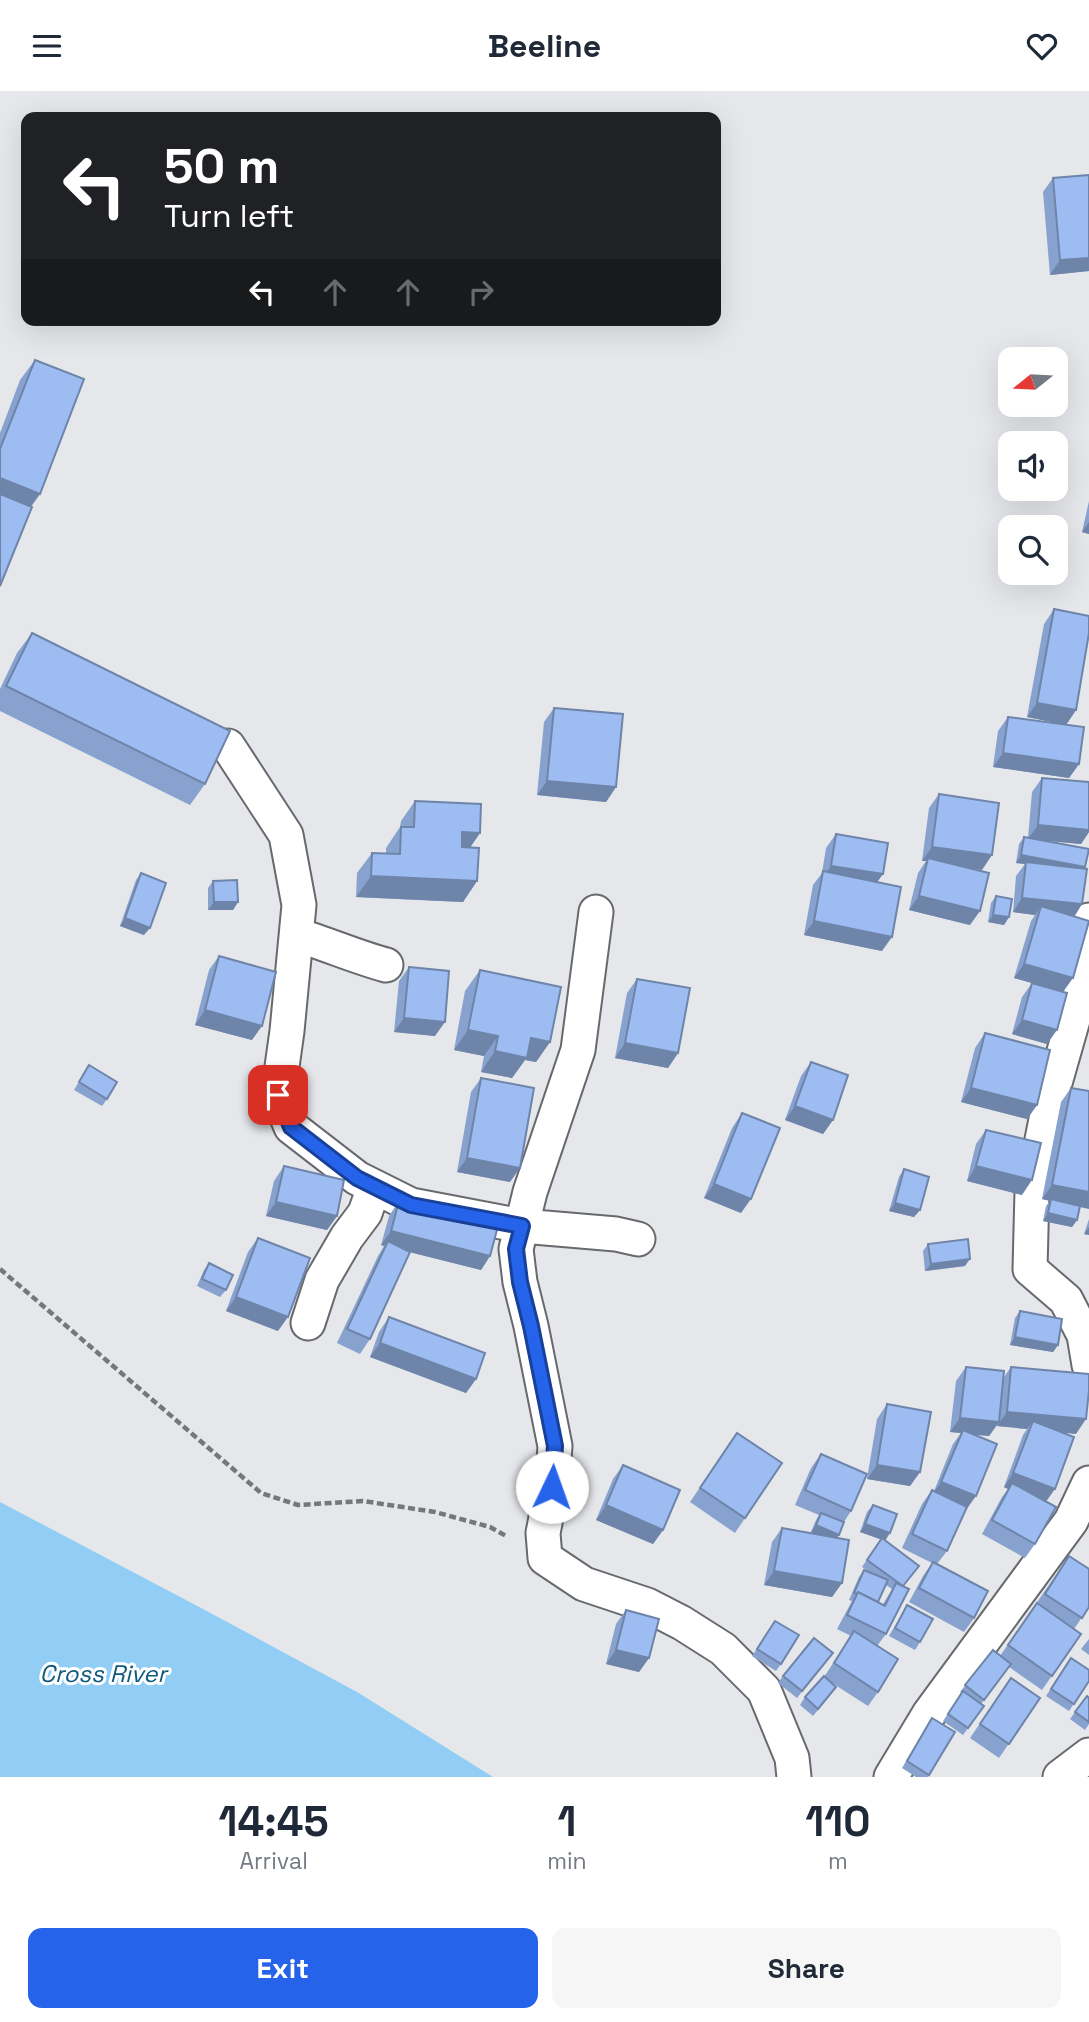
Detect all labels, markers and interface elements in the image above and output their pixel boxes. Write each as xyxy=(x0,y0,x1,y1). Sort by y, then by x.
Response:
text: Beeline xyxy=(488,26,601,66)
icon: menu xyxy=(28,27,66,65)
icon: heart xyxy=(1023,27,1061,65)
text: 50 m xyxy=(164,135,279,197)
icon: left xyxy=(49,140,140,231)
text: Turn left xyxy=(164,196,294,236)
icon: left xyxy=(243,273,281,311)
icon: ahead xyxy=(316,273,354,311)
icon: ahead xyxy=(389,273,427,311)
icon: right xyxy=(462,273,500,311)
north arrow xyxy=(998,347,1068,417)
map controls xyxy=(998,347,1068,585)
button: sound xyxy=(998,431,1068,501)
button: search xyxy=(998,515,1068,585)
pin xyxy=(248,1065,308,1125)
icon: arrive xyxy=(259,1076,297,1114)
position arrow xyxy=(515,1450,589,1524)
water label: Cross River xyxy=(39,1658,169,1689)
text: 14:45 xyxy=(219,1795,329,1848)
text: 1 xyxy=(557,1795,576,1848)
text: 110 xyxy=(805,1795,870,1848)
text: Arrival xyxy=(239,1846,308,1876)
text: min xyxy=(547,1846,587,1876)
text: m xyxy=(828,1846,848,1876)
button: Exit xyxy=(28,1928,538,2008)
button: Share xyxy=(552,1928,1061,2008)

